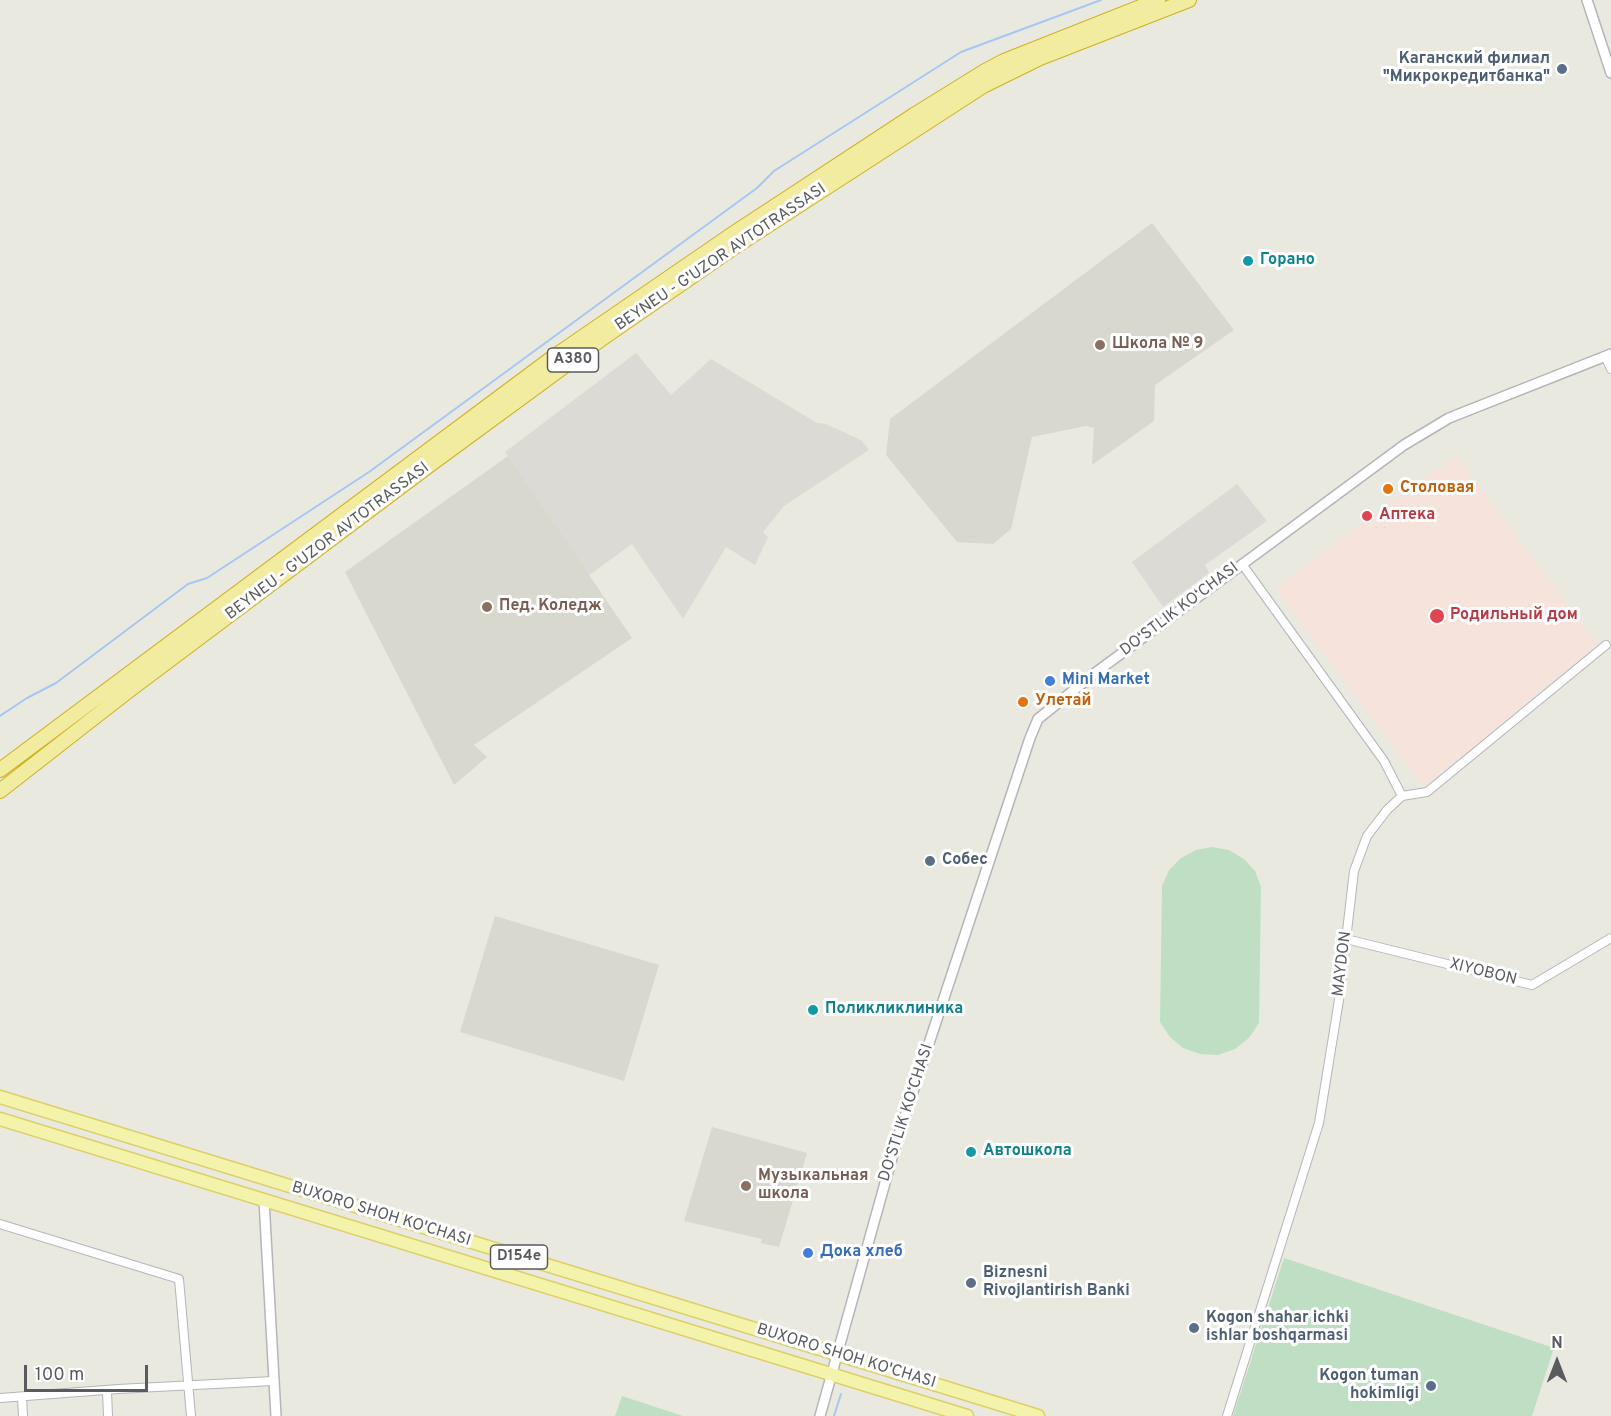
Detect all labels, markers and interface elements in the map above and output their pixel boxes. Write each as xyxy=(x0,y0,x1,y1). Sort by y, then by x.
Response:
place label: Каганский филиал "Микрокредитбанка" xyxy=(1383,50,1550,88)
marker: Каганский филиал "Микрокредитбанка" xyxy=(1555,62,1569,76)
street label: BEYNEU - G'UZOR AVTOTRASSASI xyxy=(612,180,830,336)
place label: Горано xyxy=(1260,251,1315,271)
marker: Горано xyxy=(1241,254,1255,268)
place label: Школа № 9 xyxy=(1112,335,1203,355)
marker: Школа № 9 xyxy=(1093,338,1107,352)
road number: A380 xyxy=(548,348,598,372)
street label: BEYNEU - G'UZOR AVTOTRASSASI xyxy=(222,459,434,625)
place label: Столовая xyxy=(1400,479,1474,499)
marker: Столовая xyxy=(1381,482,1395,496)
place label: Аптека xyxy=(1379,506,1435,526)
marker: Аптека xyxy=(1360,509,1374,523)
street label: DO‘STLIK KO‘CHASI xyxy=(1117,559,1243,661)
place label: Пед. Коледж xyxy=(499,597,602,617)
marker: Пед. Коледж xyxy=(480,600,494,614)
place label: Родильный дом xyxy=(1450,606,1578,626)
marker: Родильный дом xyxy=(1428,607,1446,625)
place label: Mini Market xyxy=(1062,671,1150,691)
marker: Mini Market xyxy=(1043,674,1057,688)
place label: Улетай xyxy=(1035,692,1091,712)
marker: Улетай xyxy=(1016,695,1030,709)
place label: Собеc xyxy=(942,851,988,871)
marker: Собеc xyxy=(923,854,937,868)
street label: MAYDON xyxy=(1329,930,1357,998)
street label: XIYOBON xyxy=(1447,955,1519,991)
place label: Поликликлиника xyxy=(825,1000,963,1020)
marker: Поликликлиника xyxy=(806,1003,820,1017)
street label: DO‘STLIK KO‘CHASI xyxy=(876,1042,938,1184)
place label: Автошкола xyxy=(983,1142,1072,1162)
marker: Автошкола xyxy=(964,1145,978,1159)
place label: Музыкальная школа xyxy=(758,1167,868,1205)
street label: BUXORO SHOH KO'CHASI xyxy=(289,1179,473,1251)
marker: Музыкальная школа xyxy=(739,1179,753,1193)
place label: Дока хлеб xyxy=(820,1243,903,1263)
road number: D154e xyxy=(490,1245,548,1269)
marker: Дока хлеб xyxy=(801,1246,815,1260)
place label: Biznesni Rivojlantirish Banki xyxy=(983,1264,1130,1302)
marker: Biznesni Rivojlantirish Banki xyxy=(964,1276,978,1290)
place label: Kogon shahar ichki ishlar boshqarmasi xyxy=(1206,1309,1349,1347)
street label: BUXORO SHOH KO'CHASI xyxy=(754,1321,938,1393)
marker: Kogon shahar ichki ishlar boshqarmasi xyxy=(1187,1321,1201,1335)
north arrow xyxy=(1527,1332,1587,1392)
text: N xyxy=(1551,1334,1563,1354)
scale bar xyxy=(27,1353,152,1391)
text: 100 m xyxy=(35,1364,84,1387)
place label: Kogon tuman hokimligi xyxy=(1319,1367,1419,1405)
marker: Kogon tuman hokimligi xyxy=(1424,1379,1438,1393)

